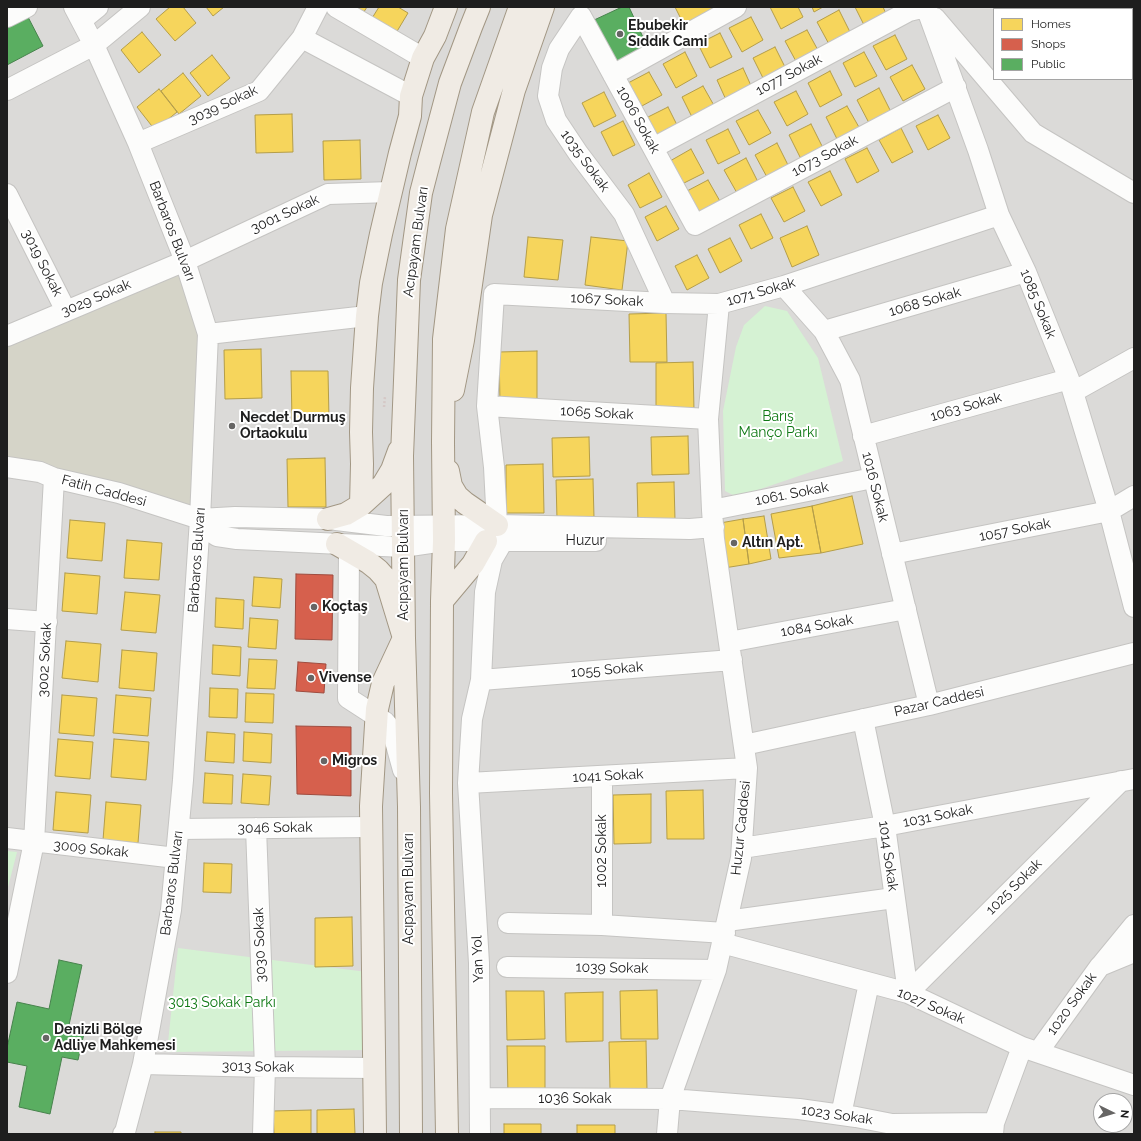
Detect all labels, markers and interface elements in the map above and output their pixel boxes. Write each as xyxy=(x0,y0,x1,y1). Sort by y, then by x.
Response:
legend xyxy=(993,8,1133,80)
text: Homes xyxy=(1031,17,1071,31)
place label: Ebubekir Sıddık Cami xyxy=(628,18,707,50)
marker: Ebubekir Sıddık Cami xyxy=(615,29,625,39)
text: Shops xyxy=(1031,37,1066,51)
street label: 1077 Sokak xyxy=(753,51,825,99)
text: Public xyxy=(1031,57,1065,71)
street label: 3039 Sokak xyxy=(186,82,260,128)
street label: 1006 Sokak xyxy=(613,83,663,157)
street label: 1035 Sokak xyxy=(557,127,613,195)
street label: 1073 Sokak xyxy=(789,132,861,180)
street label: Barbaros Bulvarı xyxy=(145,179,199,283)
street label: Acıpayam Bulvarı xyxy=(400,186,432,298)
street label: 3001 Sokak xyxy=(248,191,322,237)
street label: 3019 Sokak xyxy=(18,227,66,299)
street label: 1085 Sokak xyxy=(1016,267,1060,341)
street label: 1071 Sokak xyxy=(725,274,797,310)
street label: 3029 Sokak xyxy=(58,276,134,320)
street label: 1068 Sokak xyxy=(887,284,963,320)
street label: 1067 Sokak xyxy=(570,290,644,310)
street label: 1063 Sokak xyxy=(928,389,1004,425)
street label: 1065 Sokak xyxy=(560,403,634,423)
park label: Barış Manço Parkı xyxy=(738,409,818,442)
place label: Necdet Durmuş Ortaokulu xyxy=(240,410,346,442)
marker: Necdet Durmuş Ortaokulu xyxy=(227,421,237,431)
street label: 1016 Sokak xyxy=(858,450,892,524)
street label: Fatih Caddesi xyxy=(60,472,148,510)
street label: 1061. Sokak xyxy=(754,479,830,509)
street label: Barbaros Bulvarı xyxy=(185,507,209,613)
street label: Acıpayam Bulvarı xyxy=(396,509,412,621)
street label: 1057 Sokak xyxy=(978,515,1052,545)
street label: Huzur xyxy=(566,533,604,549)
place label: Altın Apt. xyxy=(742,535,803,551)
marker: Altın Apt. xyxy=(729,538,739,548)
place label: Koçtaş xyxy=(322,599,368,615)
marker: Koçtaş xyxy=(309,602,319,612)
street label: 1084 Sokak xyxy=(779,611,855,641)
street label: 3002 Sokak xyxy=(35,622,55,698)
street label: 1055 Sokak xyxy=(570,658,644,682)
place label: Vivense xyxy=(319,670,372,686)
marker: Vivense xyxy=(306,673,316,683)
street label: Pazar Caddesi xyxy=(892,683,986,721)
place label: Migros xyxy=(332,753,377,769)
marker: Migros xyxy=(319,756,329,766)
street label: 1041 Sokak xyxy=(572,766,644,786)
street label: Huzur Caddesi xyxy=(728,780,754,876)
street label: 1031 Sokak xyxy=(902,801,974,831)
street label: 1002 Sokak xyxy=(594,814,610,888)
street label: 3046 Sokak xyxy=(237,819,313,837)
street label: 1014 Sokak xyxy=(875,820,901,892)
street label: Barbaros Bulvarı xyxy=(157,830,187,936)
street label: Acıpayam Bulvarı xyxy=(401,833,417,945)
street label: 3009 Sokak xyxy=(53,837,129,861)
street label: 1025 Sokak xyxy=(982,855,1046,919)
street label: 3030 Sokak xyxy=(250,907,270,983)
street label: Yan Yol xyxy=(469,935,487,983)
street label: 1039 Sokak xyxy=(575,959,649,977)
street label: 1020 Sokak xyxy=(1044,969,1100,1039)
street label: 1027 Sokak xyxy=(894,984,968,1028)
park label: 3013 Sokak Parkı xyxy=(168,995,276,1011)
place label: Denizli Bölge Adliye Mahkemesi xyxy=(54,1022,176,1054)
marker: Denizli Bölge Adliye Mahkemesi xyxy=(41,1033,51,1043)
street label: 3013 Sokak xyxy=(222,1058,294,1076)
street label: 1036 Sokak xyxy=(538,1091,612,1107)
north arrow xyxy=(1093,1093,1133,1133)
street label: 1023 Sokak xyxy=(800,1102,874,1128)
text: N xyxy=(1118,1109,1131,1119)

